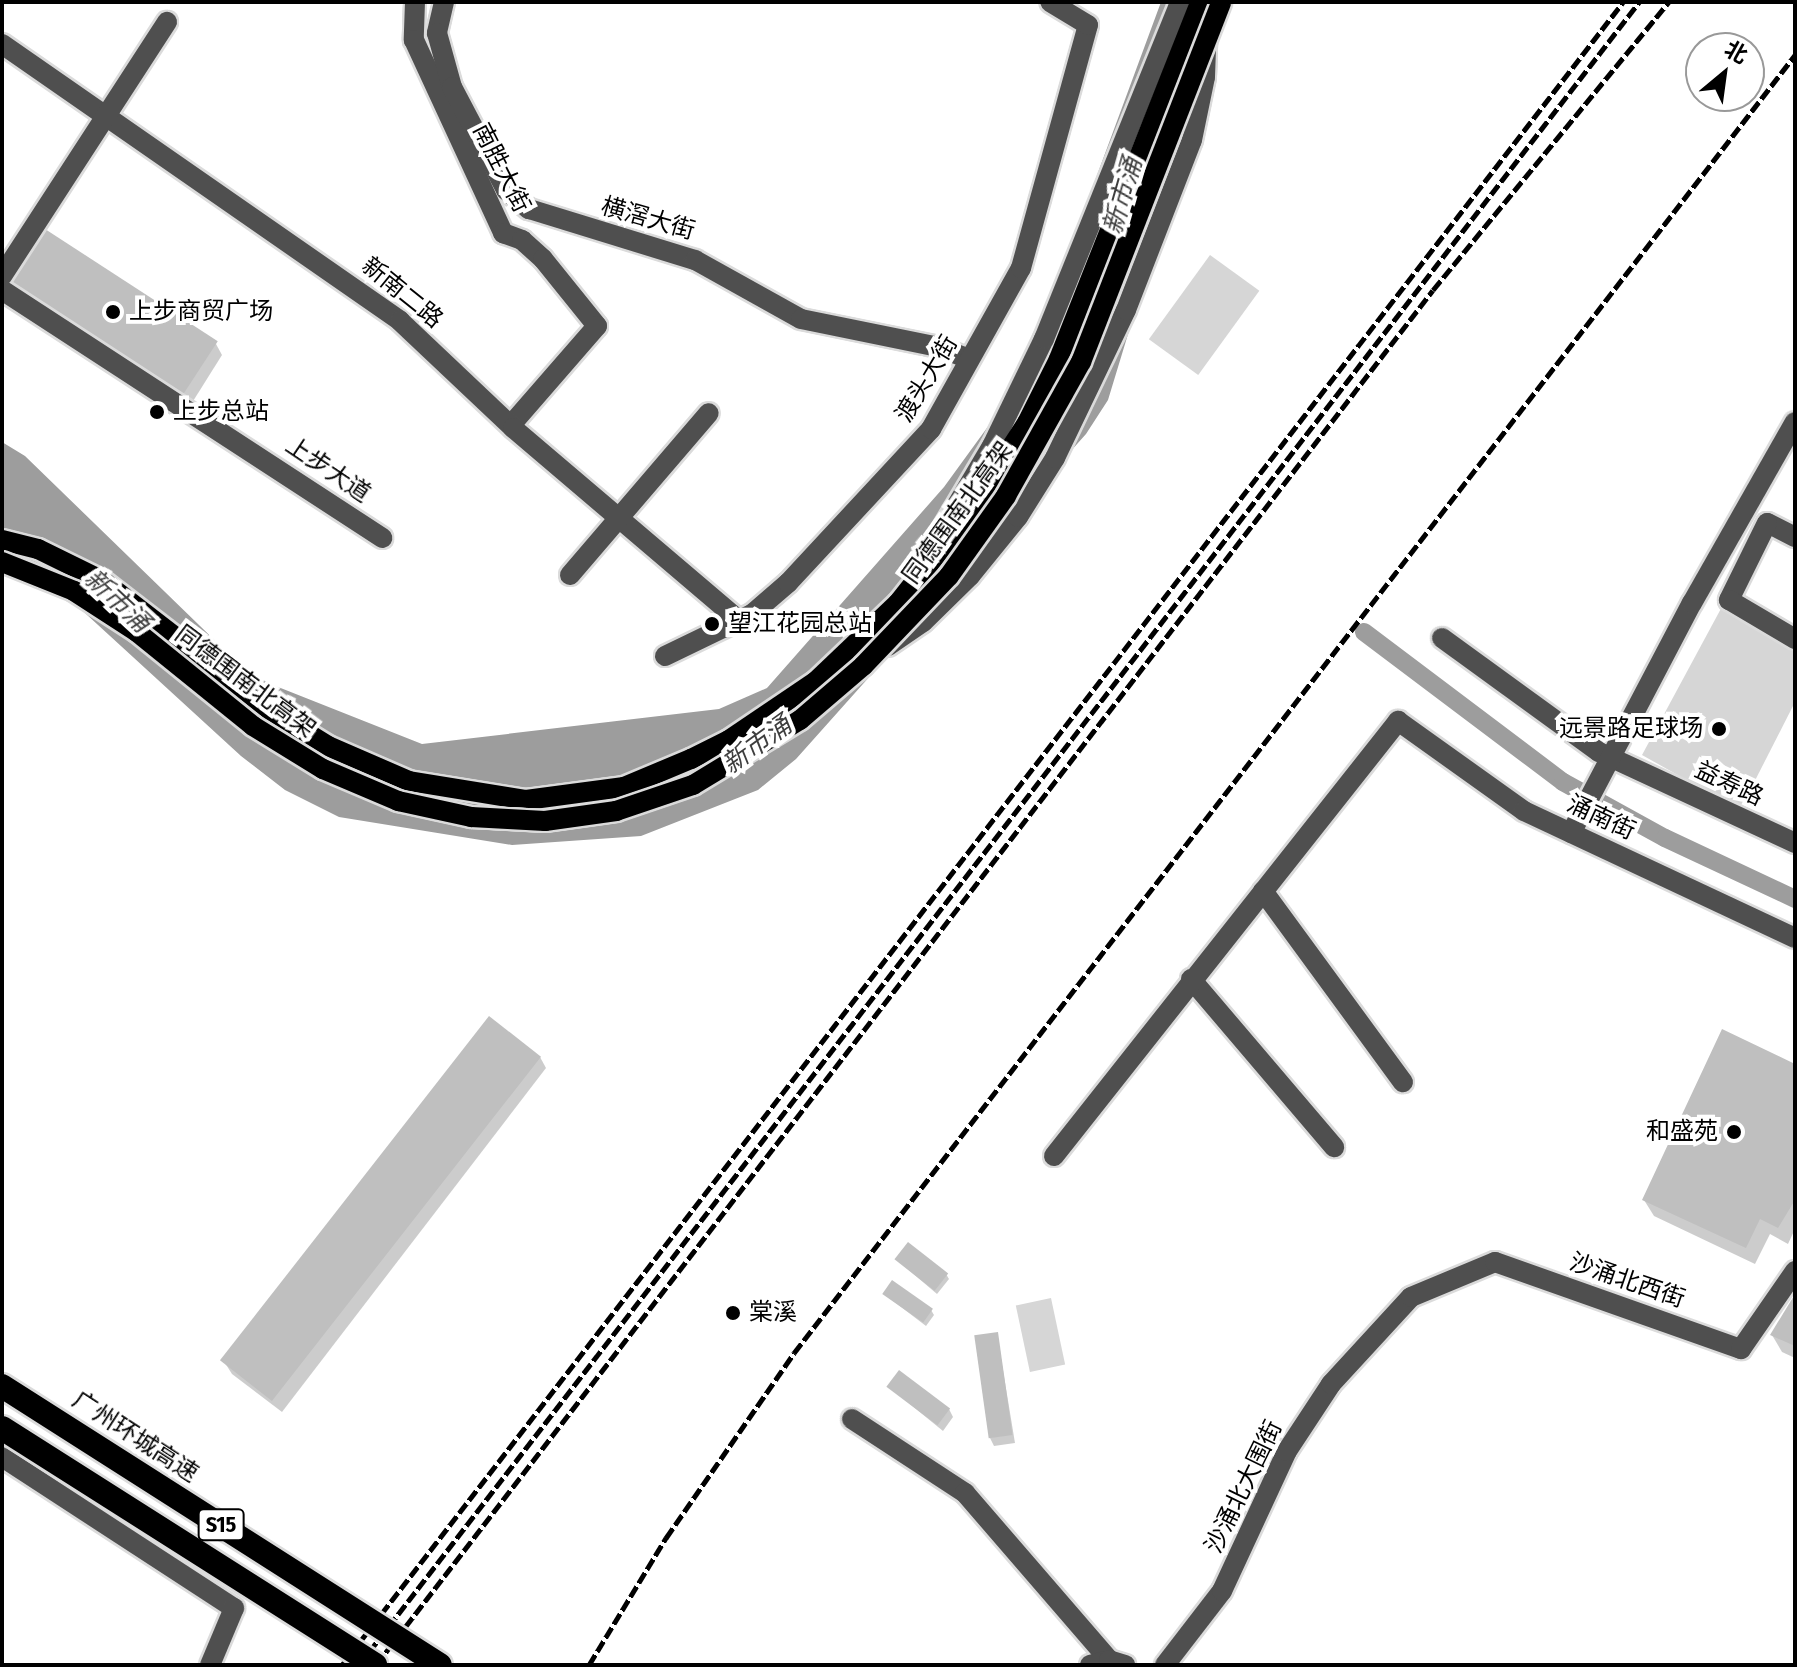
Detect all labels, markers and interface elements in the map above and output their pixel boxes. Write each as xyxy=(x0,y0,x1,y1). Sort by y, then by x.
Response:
north arrow xyxy=(1685,32,1765,112)
text: 北 xyxy=(1720,35,1752,69)
street label: 南胜大街 xyxy=(466,119,536,217)
water label: 新市涌 xyxy=(1097,154,1149,238)
street label: 横滘大街 xyxy=(598,192,698,246)
street label: 新南二路 xyxy=(356,252,448,334)
place label: 上步商贸广场 xyxy=(129,298,273,326)
marker: 上步商贸广场 xyxy=(104,303,122,321)
street label: 渡头大街 xyxy=(890,330,964,428)
place label: 上步总站 xyxy=(173,398,269,426)
marker: 上步总站 xyxy=(148,403,166,421)
street label: 上步大道 xyxy=(280,431,376,509)
street label: 同德围南北高架 xyxy=(897,437,1019,589)
water label: 新市涌 xyxy=(78,563,156,639)
place label: 望江花园总站 xyxy=(728,610,872,638)
marker: 望江花园总站 xyxy=(703,615,721,633)
street label: 同德围南北高架 xyxy=(169,620,321,744)
water label: 新市涌 xyxy=(716,709,798,781)
place label: 远景路足球场 xyxy=(1559,715,1703,743)
marker: 远景路足球场 xyxy=(1710,720,1728,738)
street label: 益寿路 xyxy=(1690,756,1768,812)
street label: 涌南街 xyxy=(1562,790,1640,846)
place label: 和盛苑 xyxy=(1646,1118,1718,1146)
marker: 和盛苑 xyxy=(1725,1123,1743,1141)
street label: 沙涌北西街 xyxy=(1566,1248,1688,1314)
place label: 棠溪 xyxy=(749,1299,797,1327)
marker: 棠溪 xyxy=(724,1304,742,1322)
street label: 广州环城高速 xyxy=(67,1386,203,1488)
street label: 沙涌北大围街 xyxy=(1199,1416,1289,1558)
road number: S15 xyxy=(197,1507,245,1543)

